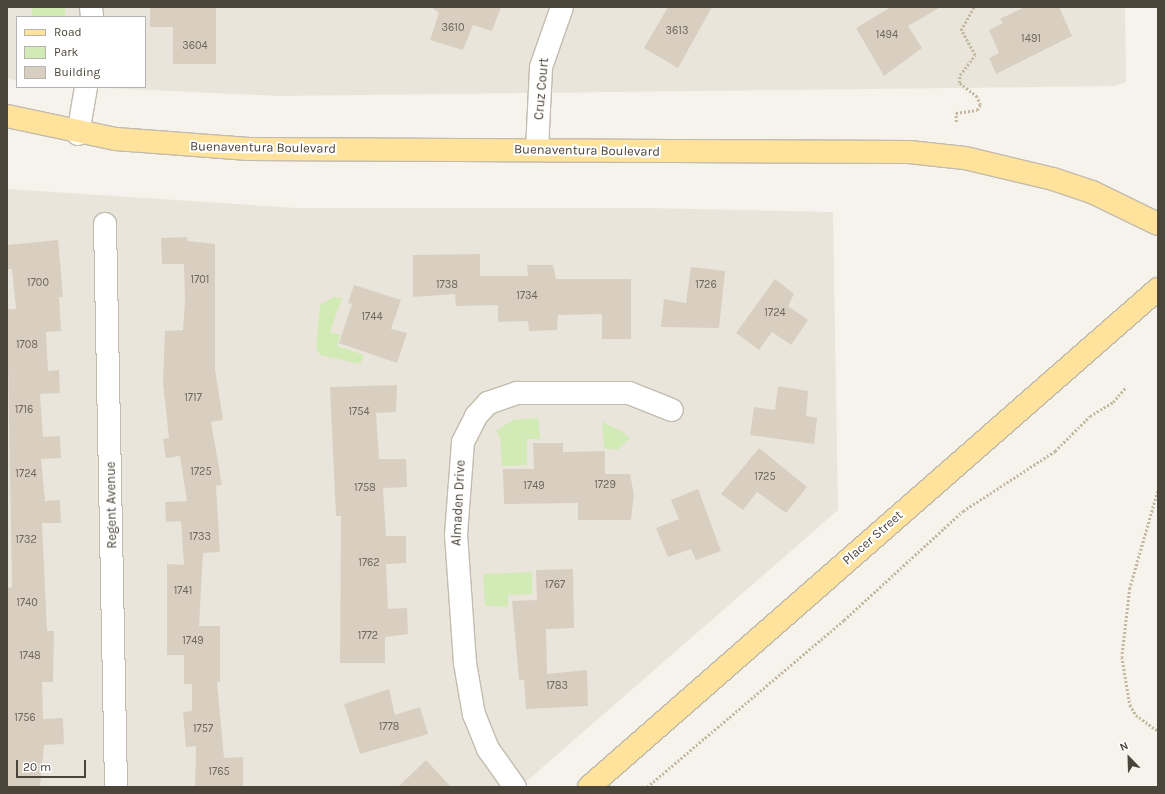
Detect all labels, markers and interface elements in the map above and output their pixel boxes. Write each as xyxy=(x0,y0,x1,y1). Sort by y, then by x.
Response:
legend xyxy=(16,16,146,88)
house number: 3610 xyxy=(442,21,464,35)
house number: 3613 xyxy=(666,24,688,38)
text: Road xyxy=(54,25,82,39)
house number: 1494 xyxy=(876,28,898,42)
house number: 1491 xyxy=(1021,32,1041,46)
house number: 3604 xyxy=(182,39,208,53)
text: Park xyxy=(54,45,78,59)
street label: Cruz Court xyxy=(532,57,552,121)
text: Building xyxy=(54,65,100,79)
street label: Buenaventura Boulevard xyxy=(190,139,336,157)
street label: Buenaventura Boulevard xyxy=(514,142,660,160)
house number: 1701 xyxy=(191,273,209,287)
house number: 1700 xyxy=(27,276,49,290)
house number: 1738 xyxy=(436,278,458,292)
house number: 1726 xyxy=(695,278,717,292)
house number: 1734 xyxy=(516,289,538,303)
house number: 1724 xyxy=(764,306,786,320)
house number: 1744 xyxy=(361,310,383,324)
house number: 1708 xyxy=(16,338,38,352)
house number: 1717 xyxy=(184,391,202,405)
house number: 1716 xyxy=(15,403,33,417)
house number: 1754 xyxy=(348,405,370,419)
street label: Almaden Drive xyxy=(449,460,469,546)
street label: Regent Avenue xyxy=(103,461,121,549)
house number: 1725 xyxy=(190,465,212,479)
house number: 1724 xyxy=(15,467,37,481)
house number: 1725 xyxy=(754,470,776,484)
house number: 1729 xyxy=(594,478,616,492)
house number: 1749 xyxy=(523,479,545,493)
house number: 1758 xyxy=(354,481,376,495)
street label: Placer Street xyxy=(840,508,906,568)
house number: 1733 xyxy=(189,530,211,544)
house number: 1732 xyxy=(15,533,37,547)
house number: 1762 xyxy=(358,556,380,570)
house number: 1767 xyxy=(545,578,565,592)
house number: 1741 xyxy=(174,584,192,598)
house number: 1740 xyxy=(16,596,38,610)
house number: 1772 xyxy=(358,629,378,643)
house number: 1749 xyxy=(182,634,204,648)
house number: 1748 xyxy=(19,649,41,663)
house number: 1783 xyxy=(546,679,568,693)
house number: 1756 xyxy=(14,711,36,725)
house number: 1778 xyxy=(379,720,399,734)
house number: 1757 xyxy=(193,722,213,736)
north arrow xyxy=(1109,738,1149,778)
text: N xyxy=(1118,739,1130,754)
scale bar xyxy=(18,752,88,778)
text: 20 m xyxy=(23,760,51,774)
house number: 1765 xyxy=(208,765,230,779)

